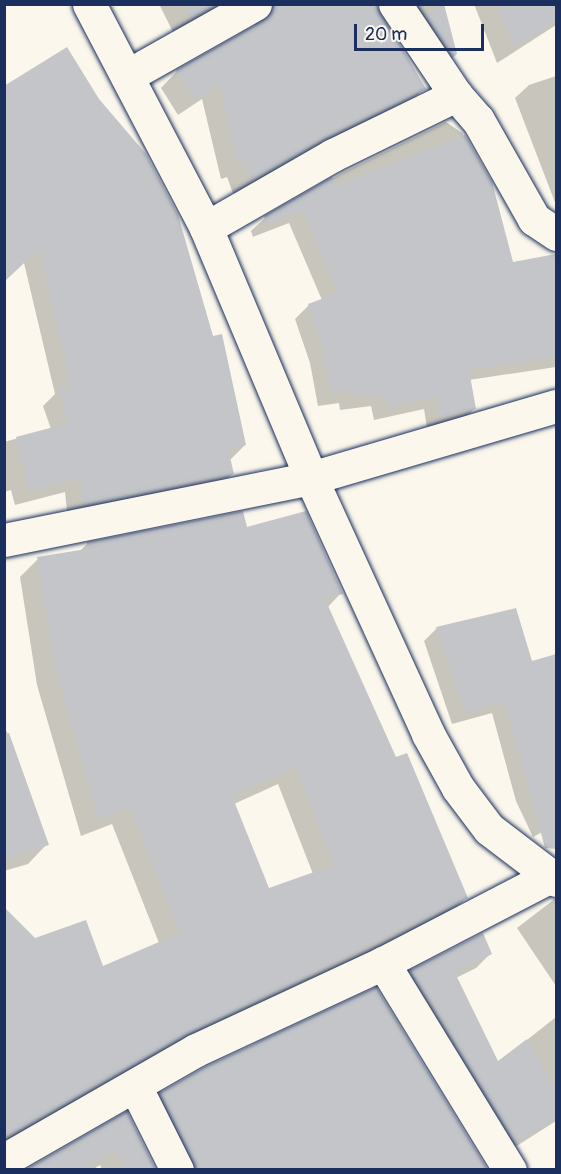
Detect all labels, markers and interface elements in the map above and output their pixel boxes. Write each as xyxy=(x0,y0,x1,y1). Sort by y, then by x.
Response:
scale bar xyxy=(357,12,488,50)
text: 20 m xyxy=(365,23,407,46)

